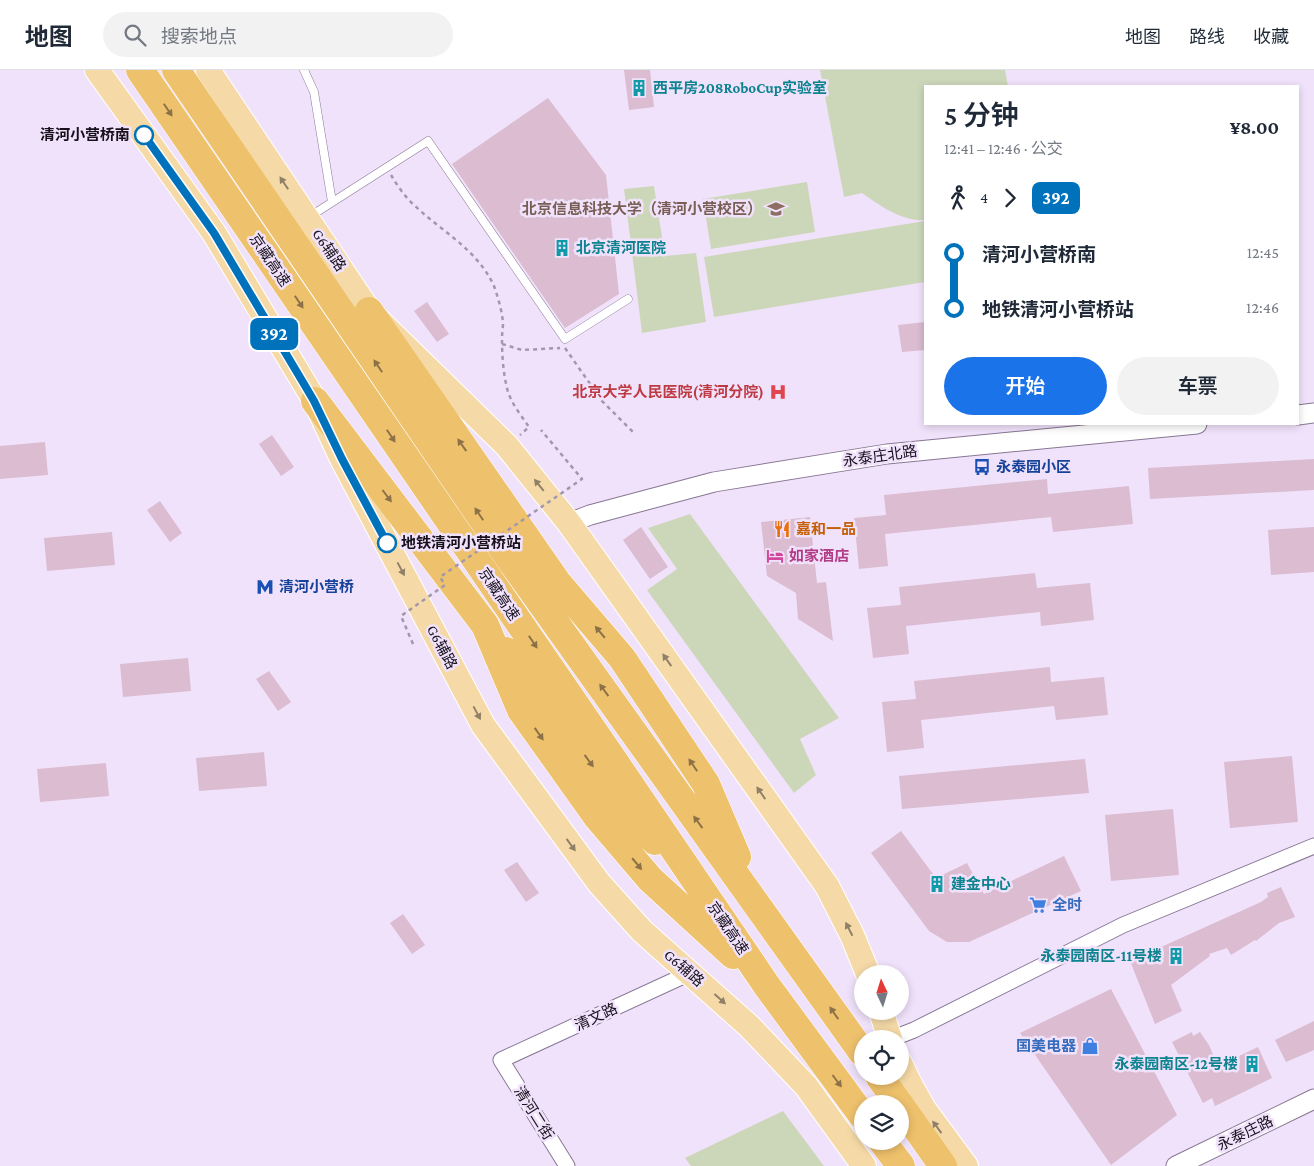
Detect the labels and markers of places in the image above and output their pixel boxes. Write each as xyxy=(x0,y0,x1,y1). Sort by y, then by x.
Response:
building icon: 西平房208RoboCup实验室 xyxy=(629,78,649,98)
place label: 西平房208RoboCup实验室 xyxy=(653,79,827,96)
marker: 清河小营桥南 xyxy=(134,125,154,145)
place label: 清河小营桥南 xyxy=(40,127,130,143)
school or university icon: 北京信息科技大学（清河小营校区） xyxy=(766,199,786,219)
place label: 北京信息科技大学（清河小营校区） xyxy=(522,200,762,217)
building icon: 北京清河医院 xyxy=(552,238,572,258)
place label: 北京清河医院 xyxy=(576,240,666,256)
hospital icon: 北京大学人民医院(清河分院) xyxy=(768,382,788,402)
place label: 北京大学人民医院(清河分院) xyxy=(573,383,764,401)
bus stop icon: 永泰园小区 xyxy=(972,457,992,477)
place label: 永泰园小区 xyxy=(996,459,1071,475)
restaurant icon: 嘉和一品 xyxy=(772,519,792,539)
place label: 嘉和一品 xyxy=(796,521,856,537)
marker: 地铁清河小营桥站 xyxy=(377,533,397,553)
place label: 地铁清河小营桥站 xyxy=(401,535,521,551)
hotel icon: 如家酒店 xyxy=(765,546,785,566)
place label: 如家酒店 xyxy=(789,547,849,564)
metro station icon: 清河小营桥 xyxy=(255,577,275,597)
place label: 清河小营桥 xyxy=(279,579,354,595)
building icon: 建金中心 xyxy=(927,874,947,894)
place label: 建金中心 xyxy=(951,875,1011,892)
supermarket icon: 全时 xyxy=(1028,895,1048,915)
place label: 全时 xyxy=(1052,896,1082,913)
building icon: 永泰园南区-11号楼 xyxy=(1166,946,1186,966)
place label: 永泰园南区-11号楼 xyxy=(1040,948,1162,964)
shop icon: 国美电器 xyxy=(1080,1036,1100,1056)
place label: 国美电器 xyxy=(1016,1038,1077,1054)
building icon: 永泰园南区-12号楼 xyxy=(1242,1054,1262,1074)
place label: 永泰园南区-12号楼 xyxy=(1114,1056,1238,1072)

